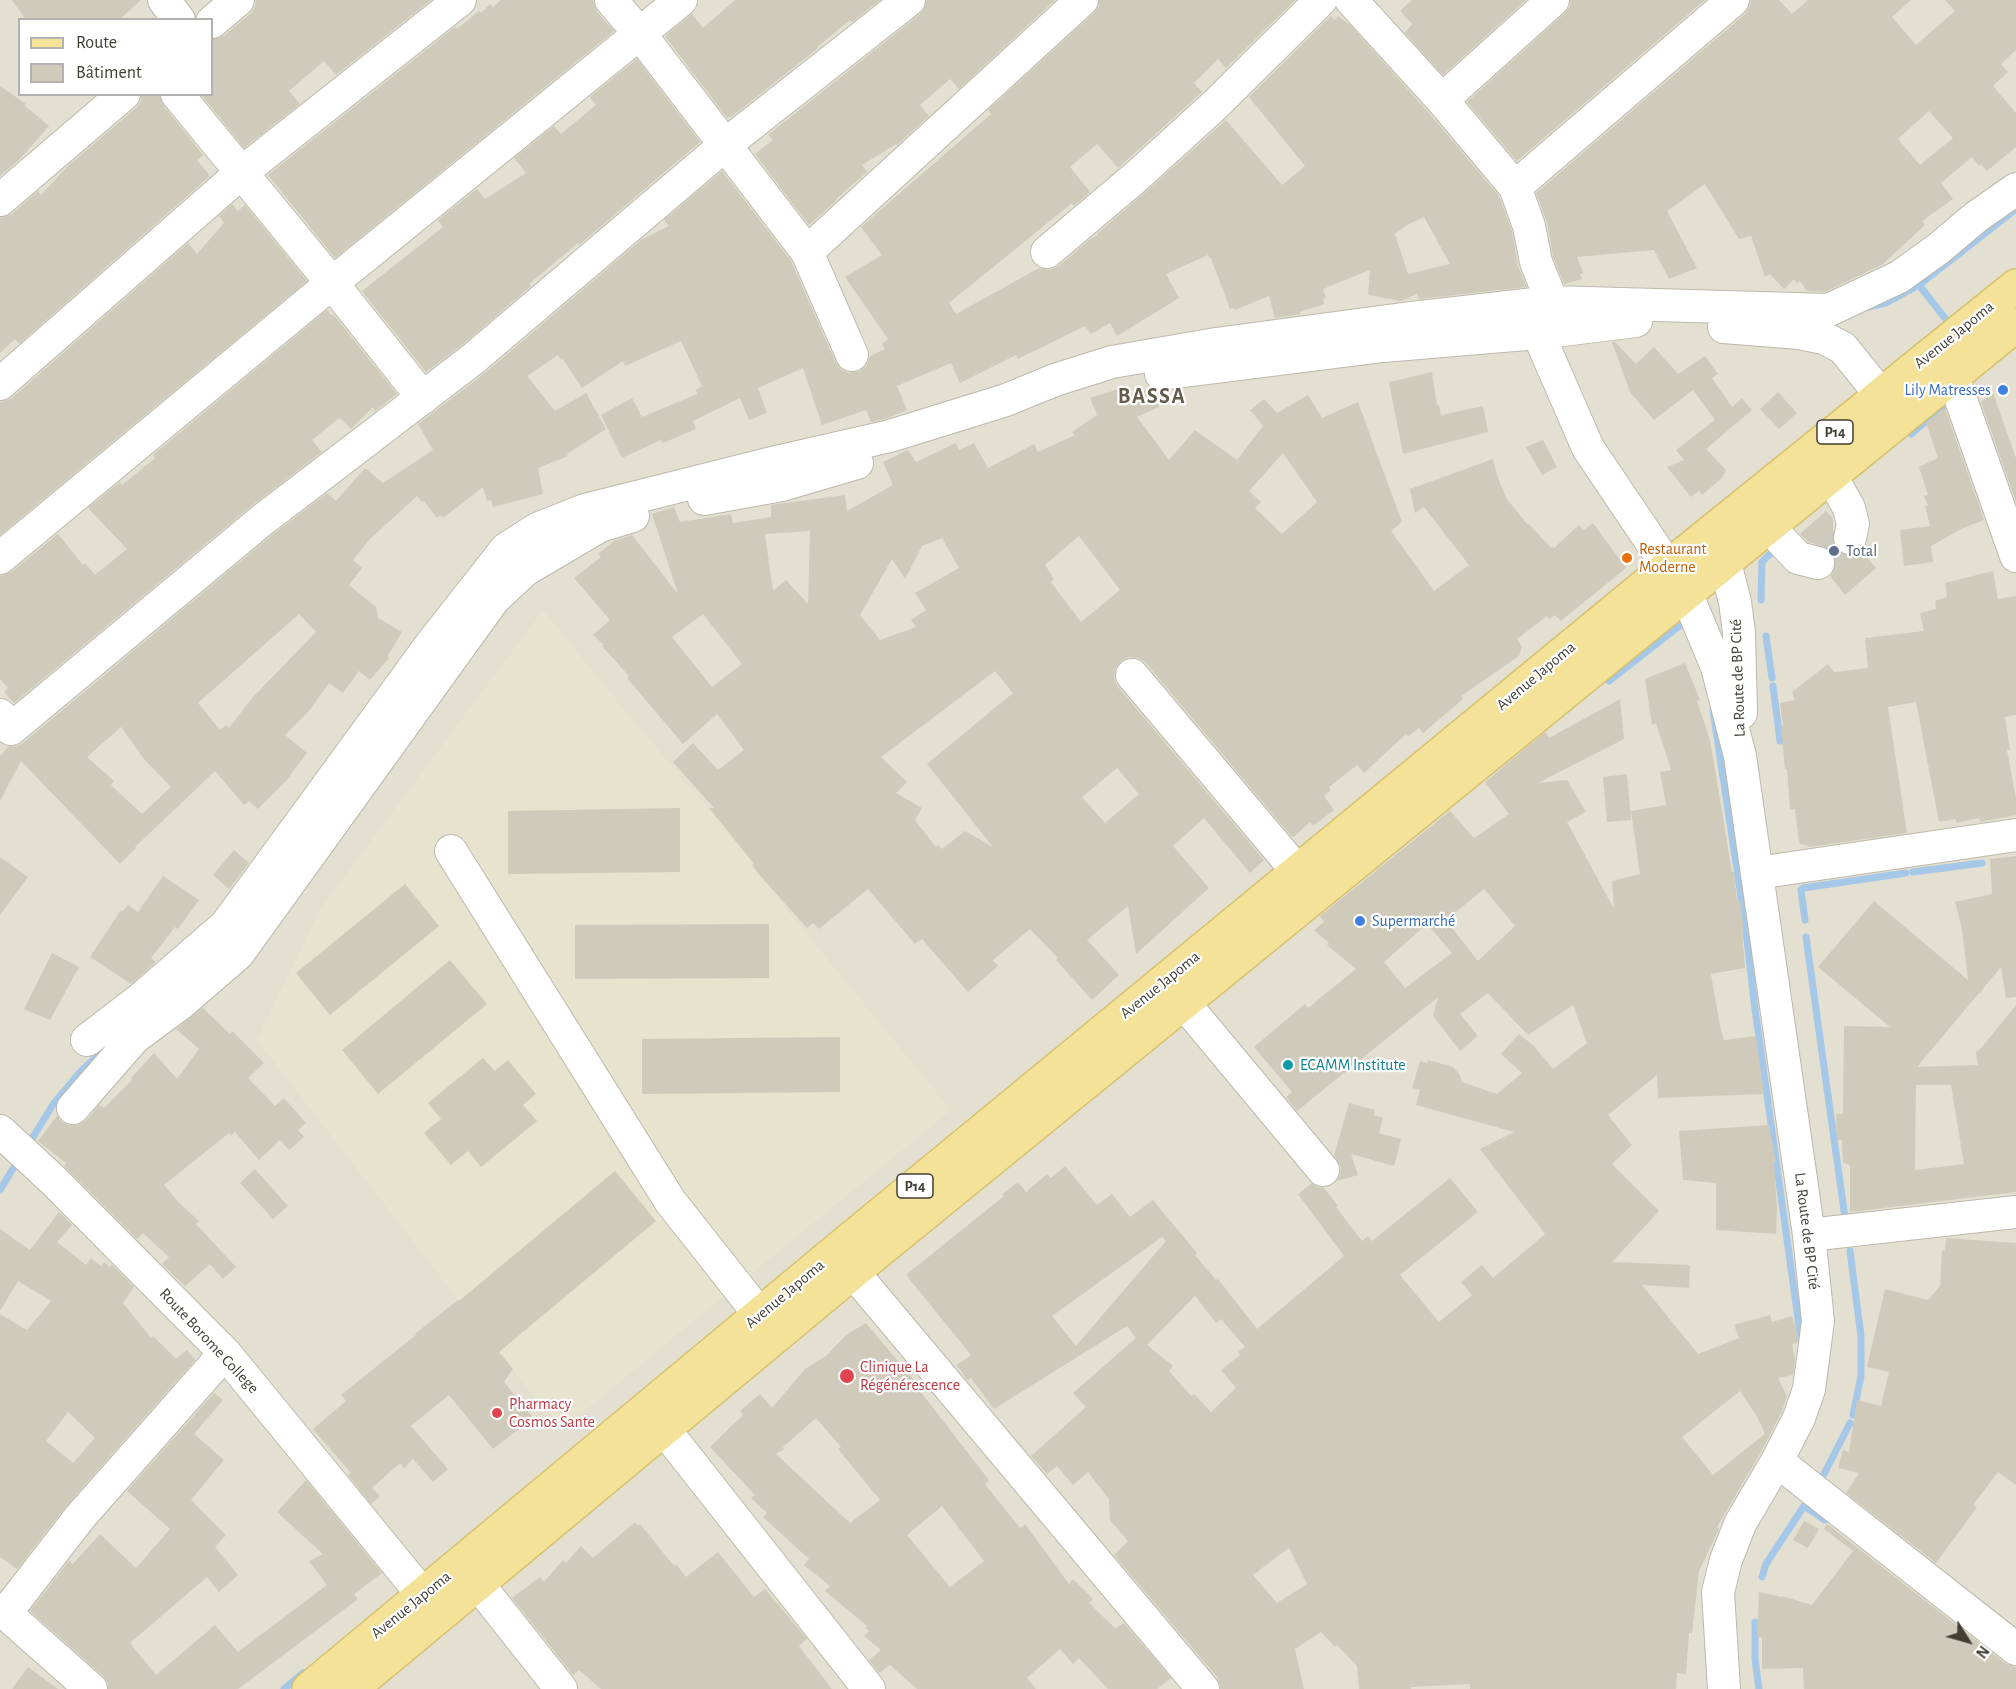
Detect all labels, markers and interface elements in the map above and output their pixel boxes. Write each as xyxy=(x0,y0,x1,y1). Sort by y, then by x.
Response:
legend xyxy=(18,18,213,96)
text: Route xyxy=(76,34,117,52)
text: Bâtiment xyxy=(76,64,142,82)
street label: Avenue Japoma xyxy=(1910,297,1998,373)
place label: Lily Matresses xyxy=(1904,380,1991,400)
district label: BASSA xyxy=(1118,383,1186,409)
marker: Lily Matresses xyxy=(1996,383,2010,397)
road number: P14 xyxy=(1817,420,1853,444)
place label: Restaurant Moderne xyxy=(1639,539,1707,577)
place label: Total xyxy=(1846,541,1877,561)
marker: Total xyxy=(1827,544,1841,558)
marker: Restaurant Moderne xyxy=(1620,551,1634,565)
street label: La Route de BP Cité xyxy=(1726,619,1750,737)
street label: Avenue Japoma xyxy=(1493,637,1579,715)
place label: Supermarché xyxy=(1372,911,1455,931)
marker: Supermarché xyxy=(1353,914,1367,928)
street label: Avenue Japoma xyxy=(1116,947,1204,1023)
place label: ECAMM Institute xyxy=(1300,1055,1406,1075)
marker: ECAMM Institute xyxy=(1281,1058,1295,1072)
street label: La Route de BP Cité xyxy=(1790,1171,1824,1291)
road number: P14 xyxy=(897,1174,933,1198)
street label: Avenue Japoma xyxy=(742,1255,828,1333)
street label: Route Borome College xyxy=(155,1284,263,1398)
place label: Clinique La Régénérescence xyxy=(860,1357,960,1395)
marker: Clinique La Régénérescence xyxy=(838,1367,856,1385)
place label: Pharmacy Cosmos Sante xyxy=(509,1394,595,1432)
marker: Pharmacy Cosmos Sante xyxy=(490,1406,504,1420)
street label: Avenue Japoma xyxy=(367,1567,455,1643)
north arrow xyxy=(1938,1611,1998,1671)
text: N xyxy=(1973,1643,1992,1661)

